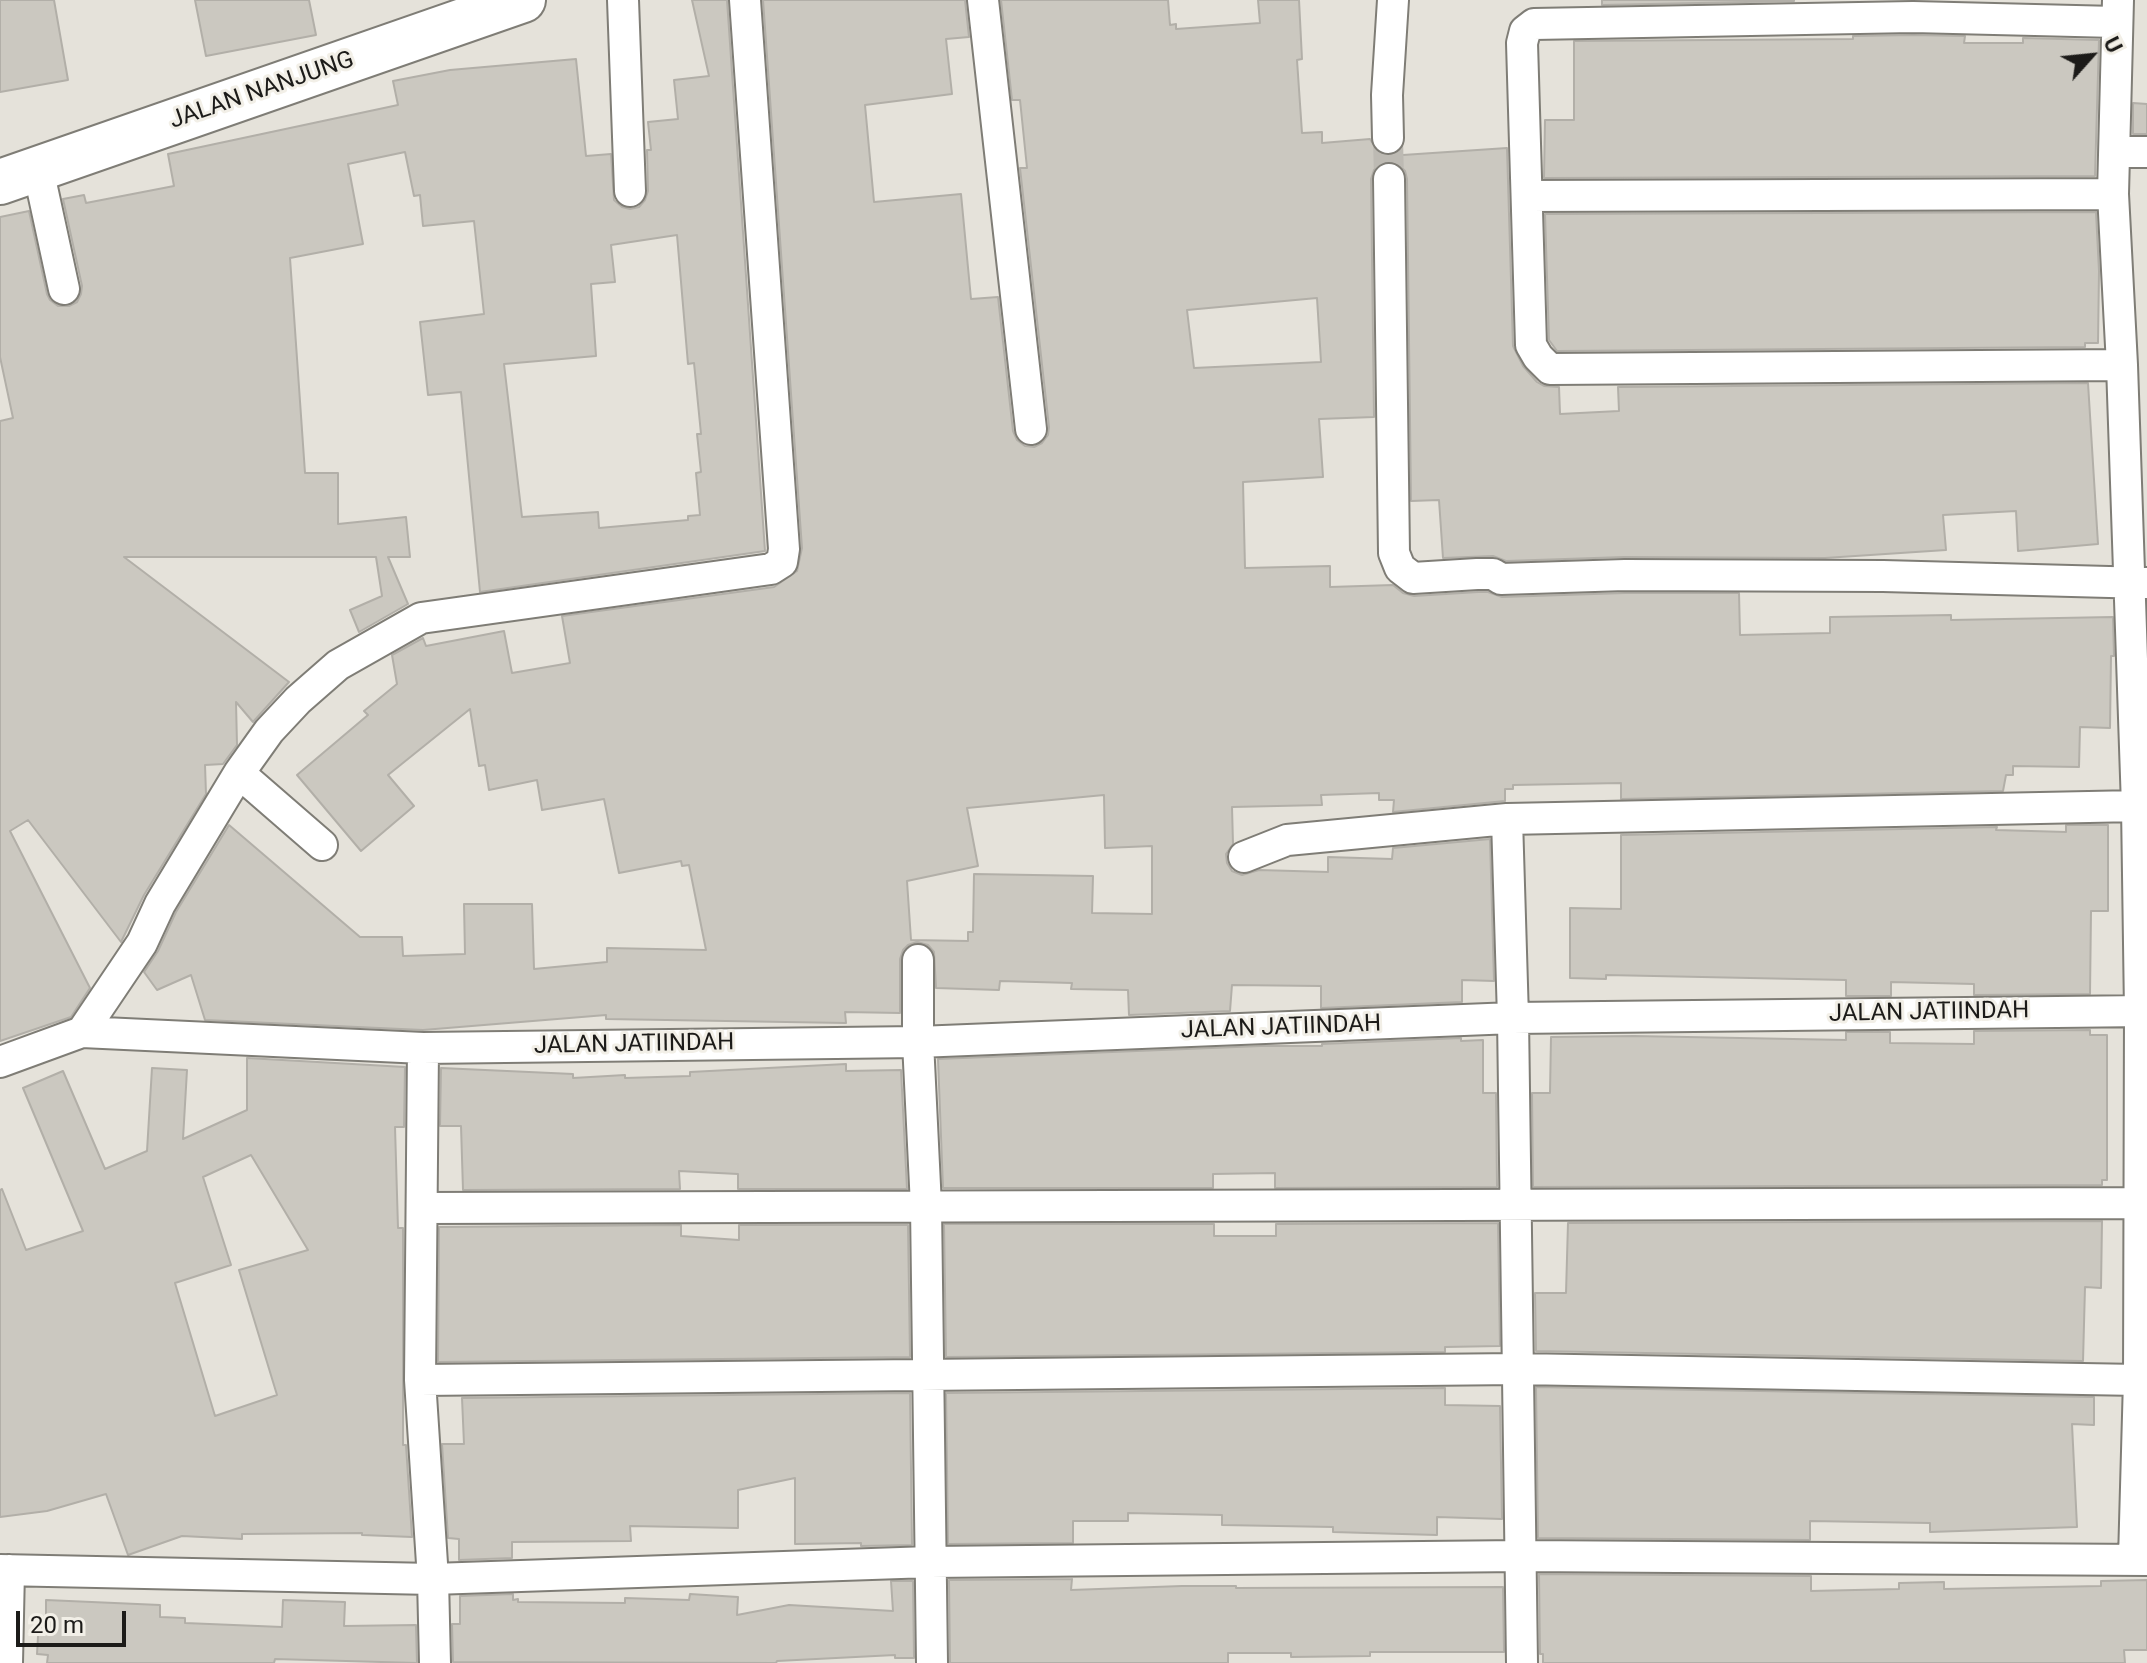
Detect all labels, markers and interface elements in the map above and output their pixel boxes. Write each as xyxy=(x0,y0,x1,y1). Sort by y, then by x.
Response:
north arrow xyxy=(2051,16,2131,96)
text: U xyxy=(2098,33,2127,57)
street label: JALAN NANJUNG xyxy=(166,46,358,136)
street label: JALAN JATIINDAH xyxy=(1829,997,2029,1029)
street label: JALAN JATIINDAH xyxy=(1180,1010,1382,1046)
street label: JALAN JATIINDAH xyxy=(534,1029,734,1061)
scale bar xyxy=(20,1595,130,1645)
text: 20 m xyxy=(30,1611,84,1639)

